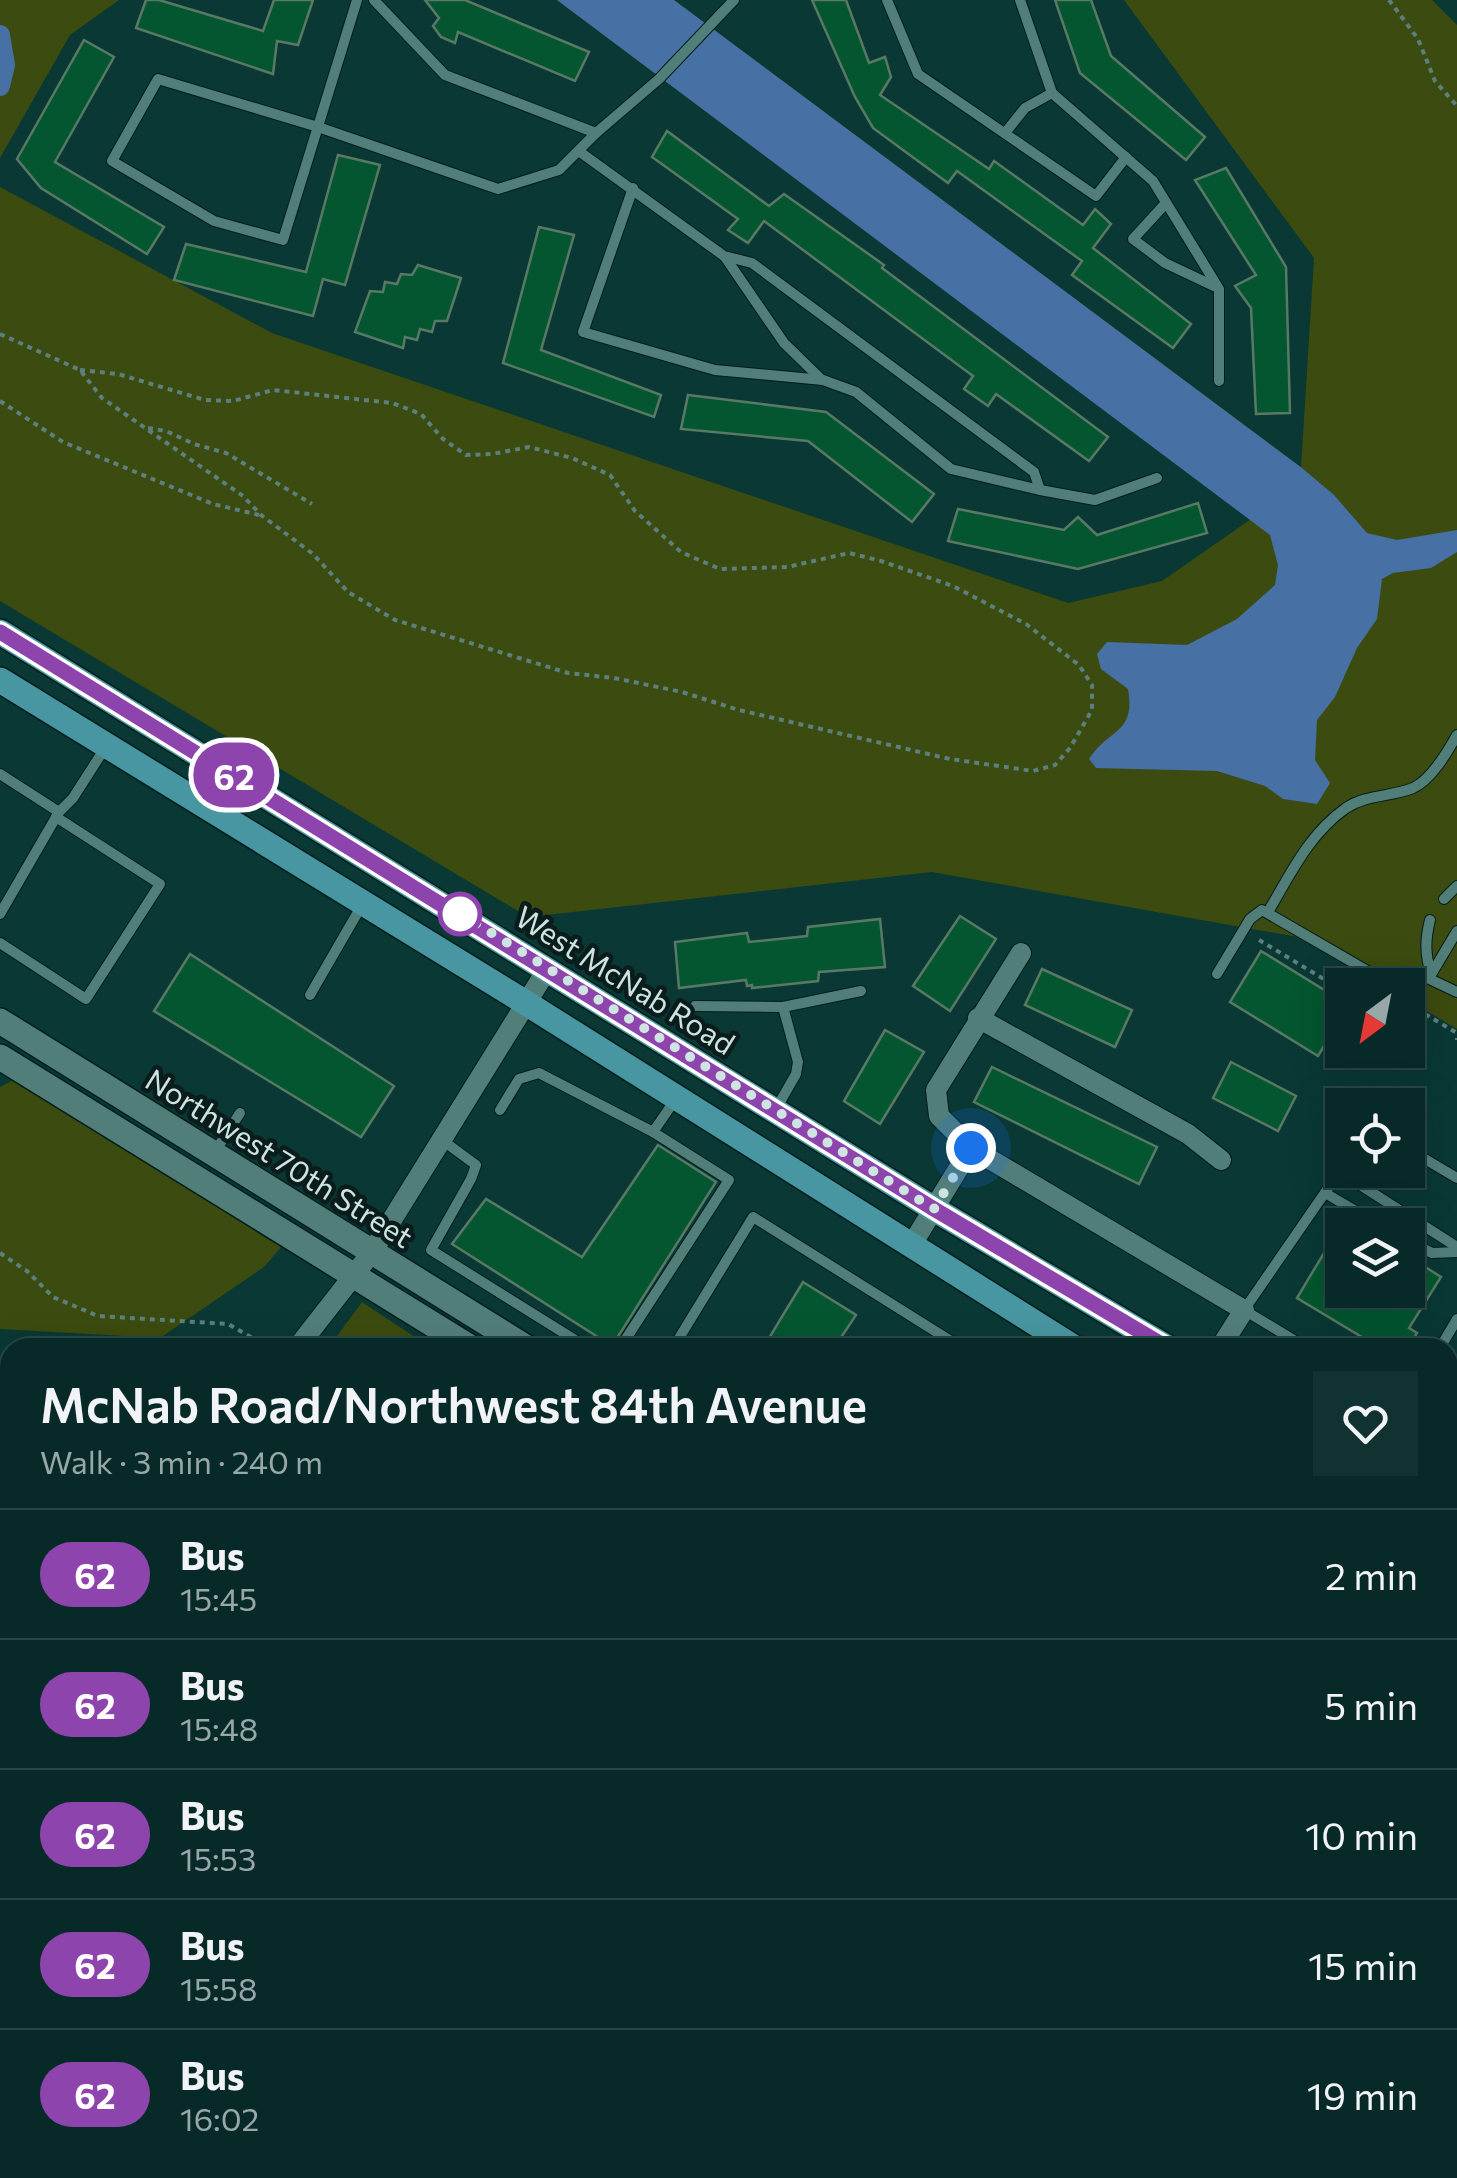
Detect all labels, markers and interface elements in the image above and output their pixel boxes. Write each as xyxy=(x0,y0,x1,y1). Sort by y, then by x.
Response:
line badge: 62 xyxy=(189,742,279,808)
text: 62 xyxy=(213,754,255,797)
unlabelled marker xyxy=(439,893,481,935)
street label: West McNab Road xyxy=(510,897,742,1061)
north arrow xyxy=(1325,968,1425,1068)
map controls xyxy=(1325,968,1425,1308)
street label: Northwest 70th Street xyxy=(140,1060,420,1254)
button: locate xyxy=(1325,1088,1425,1188)
your location xyxy=(946,1123,996,1173)
button: layers xyxy=(1325,1208,1425,1308)
button: heart xyxy=(1313,1371,1418,1476)
text: McNab Road/Northwest 84th Avenue xyxy=(40,1374,867,1433)
text: Walk · 3 min · 240 m xyxy=(40,1441,323,1481)
text: Bus xyxy=(180,1531,245,1578)
text: 2 min xyxy=(1325,1551,1418,1598)
text: 62 xyxy=(74,1553,116,1596)
text: 15:45 xyxy=(180,1578,257,1618)
text: Bus xyxy=(180,1661,245,1708)
text: 5 min xyxy=(1324,1681,1418,1728)
text: 62 xyxy=(74,1683,116,1726)
text: 15:48 xyxy=(180,1708,258,1748)
text: Bus xyxy=(180,1791,245,1838)
text: 10 min xyxy=(1305,1811,1418,1858)
text: 62 xyxy=(74,1813,116,1856)
text: 15:53 xyxy=(180,1838,256,1878)
text: Bus xyxy=(180,1921,245,1968)
text: 15 min xyxy=(1308,1941,1418,1988)
text: 62 xyxy=(74,1943,116,1986)
text: 15:58 xyxy=(180,1968,257,2008)
text: Bus xyxy=(180,2051,245,2098)
text: 19 min xyxy=(1307,2071,1418,2118)
text: 62 xyxy=(74,2073,116,2116)
text: 16:02 xyxy=(180,2098,259,2138)

